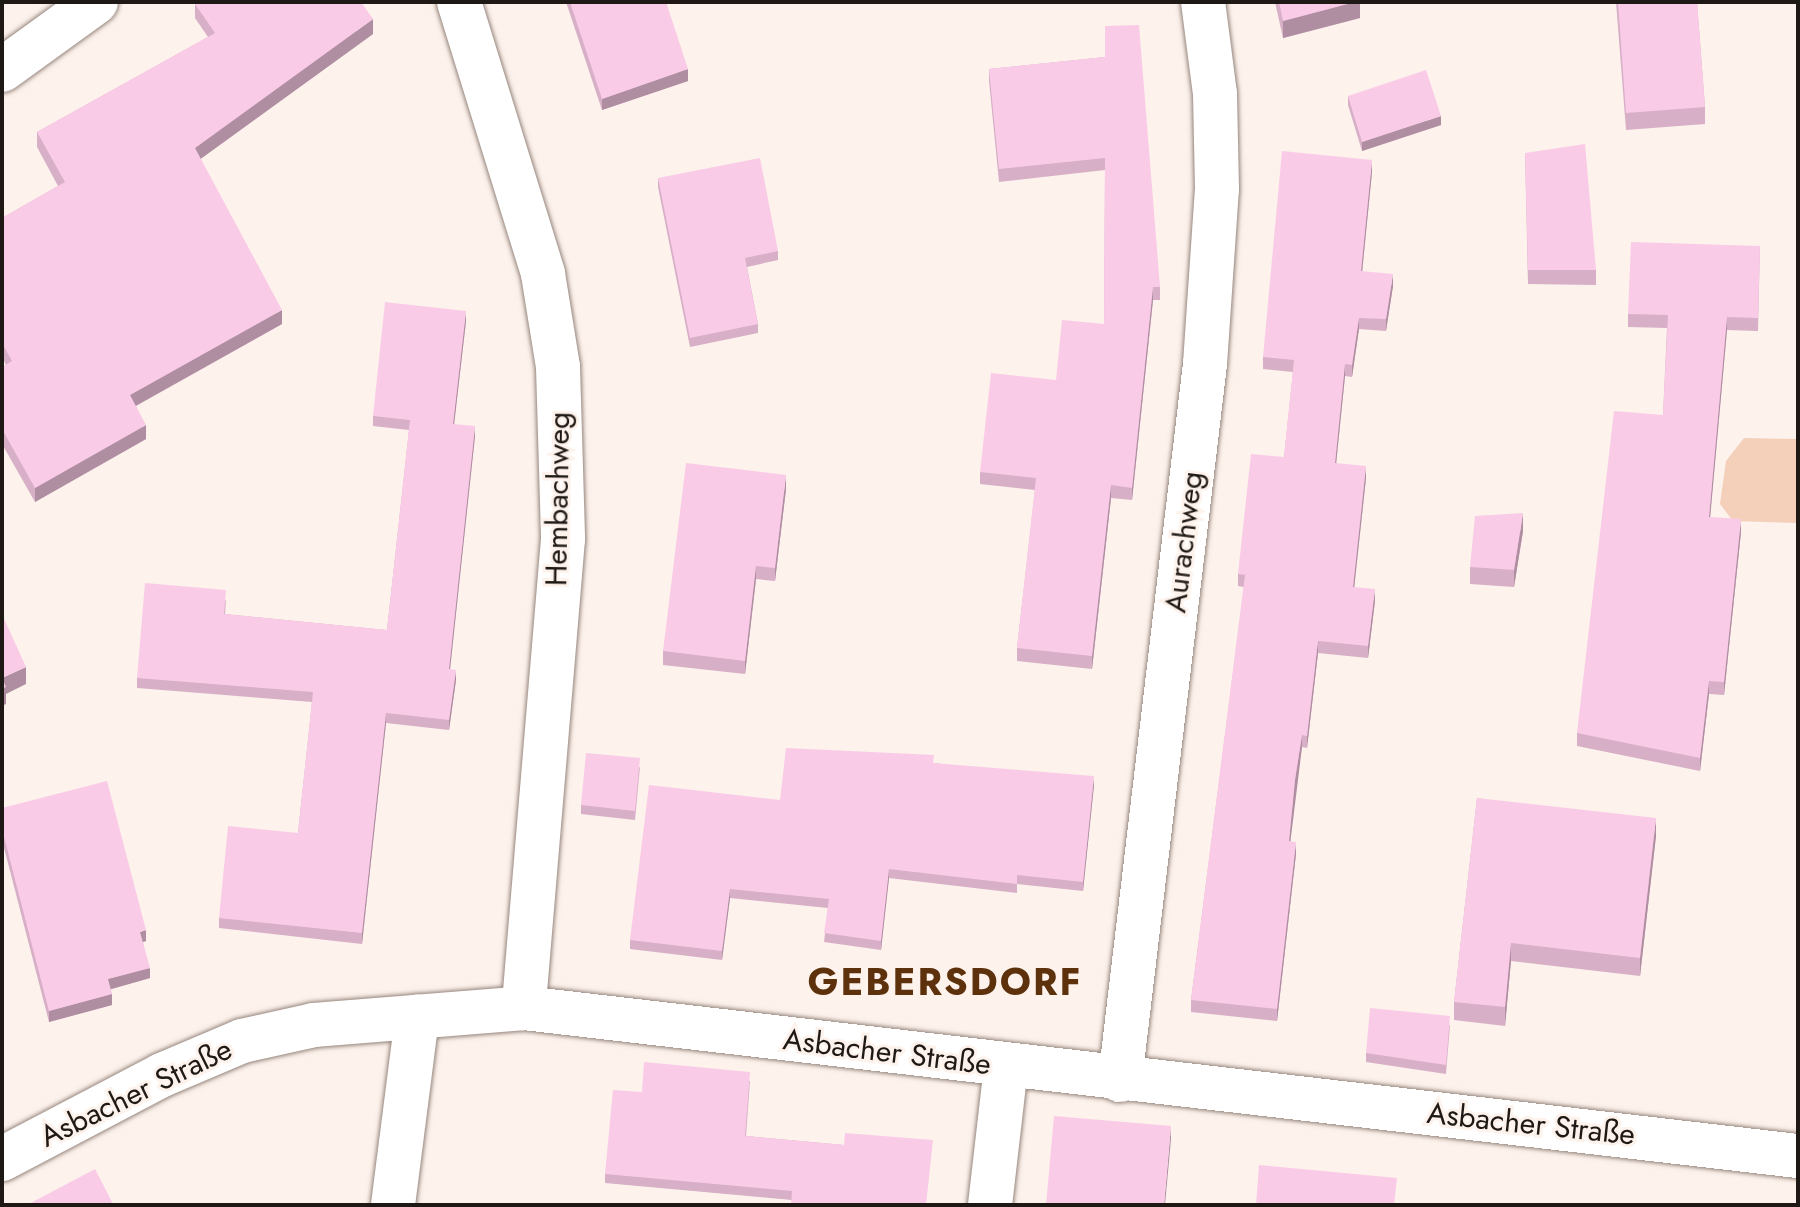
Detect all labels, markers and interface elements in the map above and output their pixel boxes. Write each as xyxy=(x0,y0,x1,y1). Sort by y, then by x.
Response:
street label: Hembachweg xyxy=(538,412,578,586)
street label: Aurachweg xyxy=(1157,469,1211,615)
district label: GEBERSDORF xyxy=(808,959,1082,1005)
street label: Asbacher Straße xyxy=(781,1021,993,1083)
street label: Asbacher Straße xyxy=(34,1031,238,1155)
street label: Asbacher Straße xyxy=(1425,1095,1637,1153)

